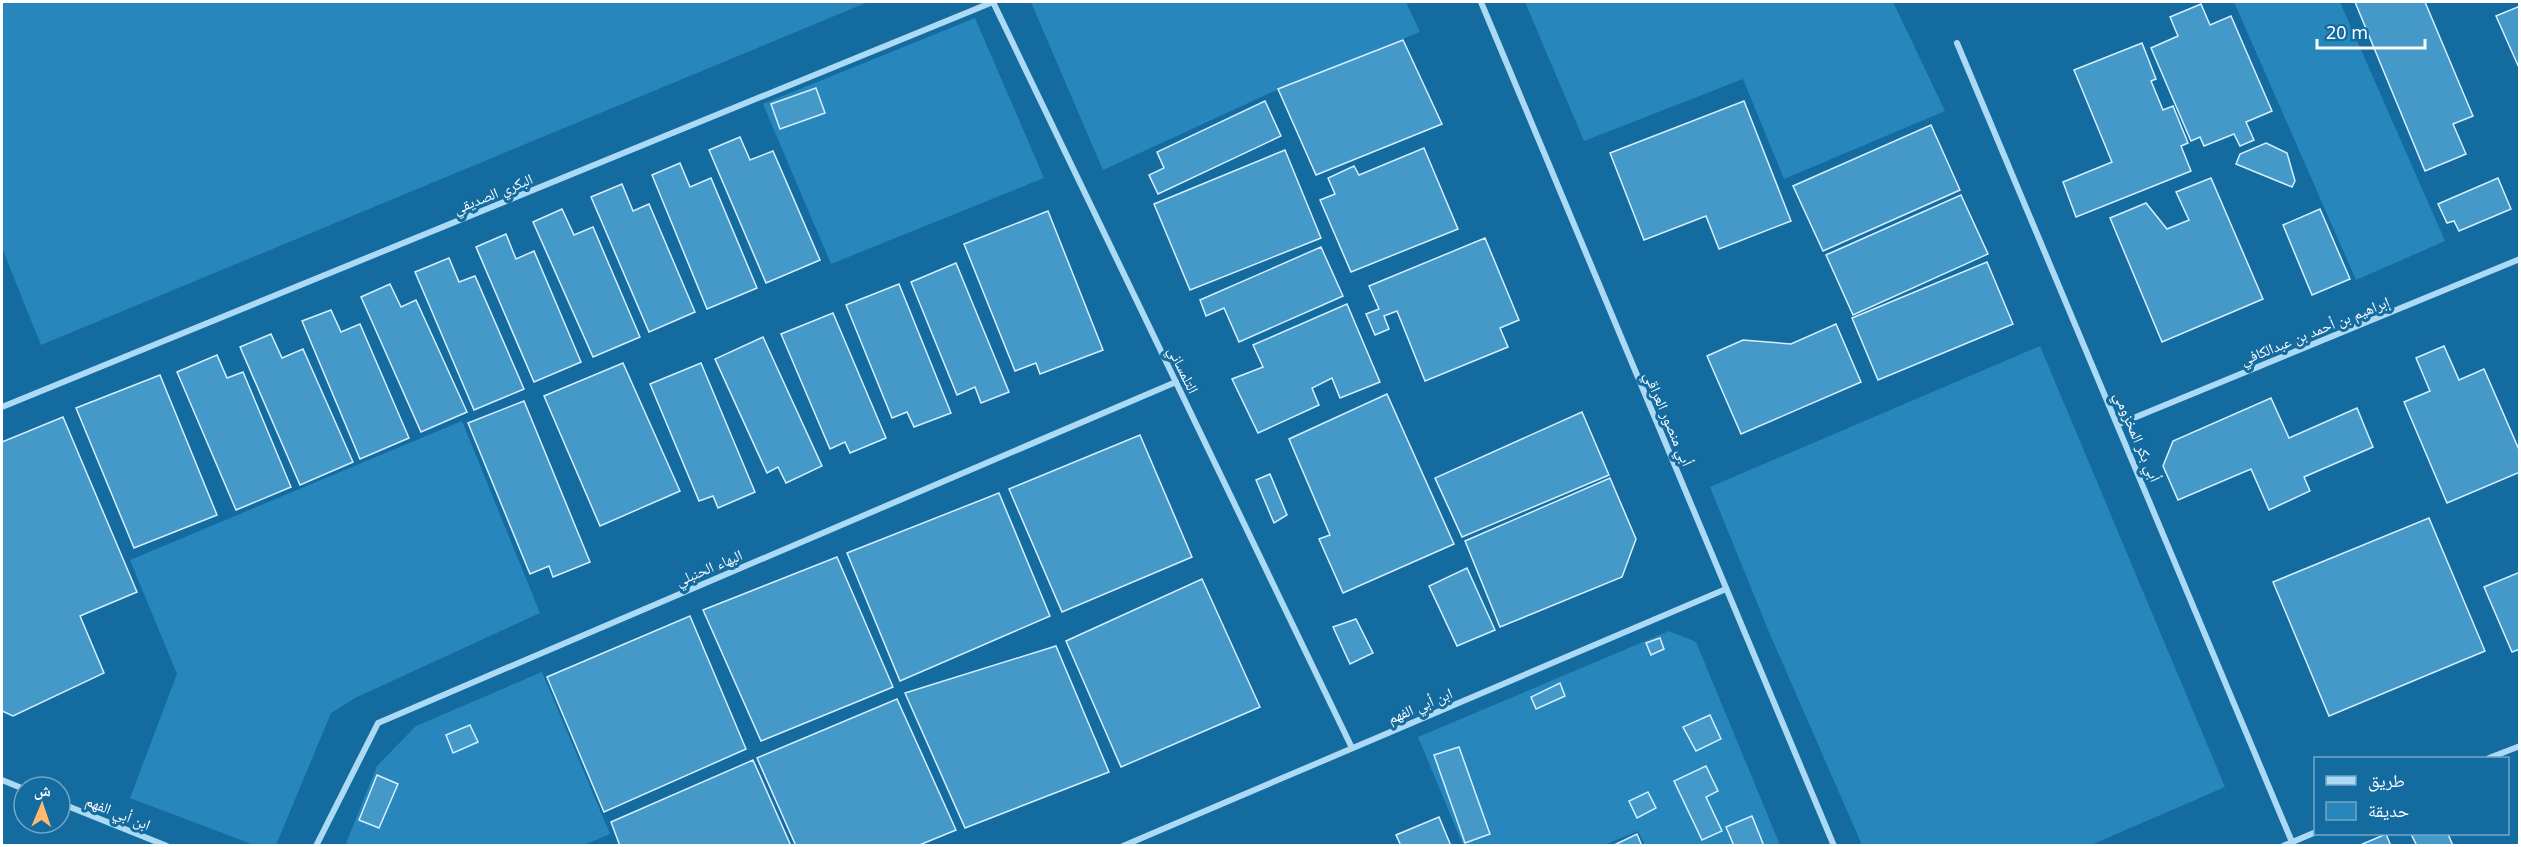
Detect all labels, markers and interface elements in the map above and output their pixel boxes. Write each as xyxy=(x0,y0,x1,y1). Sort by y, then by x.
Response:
scale bar xyxy=(2317,12,2425,50)
text: 20 m xyxy=(2326,20,2368,44)
street label: البكري الصديقي xyxy=(450,168,536,221)
street label: إبراهيم بن أحمد بن عبدالكافي xyxy=(2237,291,2394,372)
street label: التلمساني xyxy=(1161,343,1204,398)
street label: أبي منصور العراقي xyxy=(1637,368,1698,470)
street label: أبي بكر المخزومي xyxy=(2107,389,2166,486)
street label: البهاء الحنبلي xyxy=(672,544,746,593)
street label: ابن أبي الفهم xyxy=(1384,682,1456,730)
legend xyxy=(2314,757,2509,835)
text: طريق xyxy=(2368,768,2405,792)
north arrow xyxy=(12,775,72,835)
text: ش xyxy=(34,779,51,801)
street label: ابن أبي الفهم xyxy=(82,790,154,837)
text: حديقة xyxy=(2368,798,2409,822)

